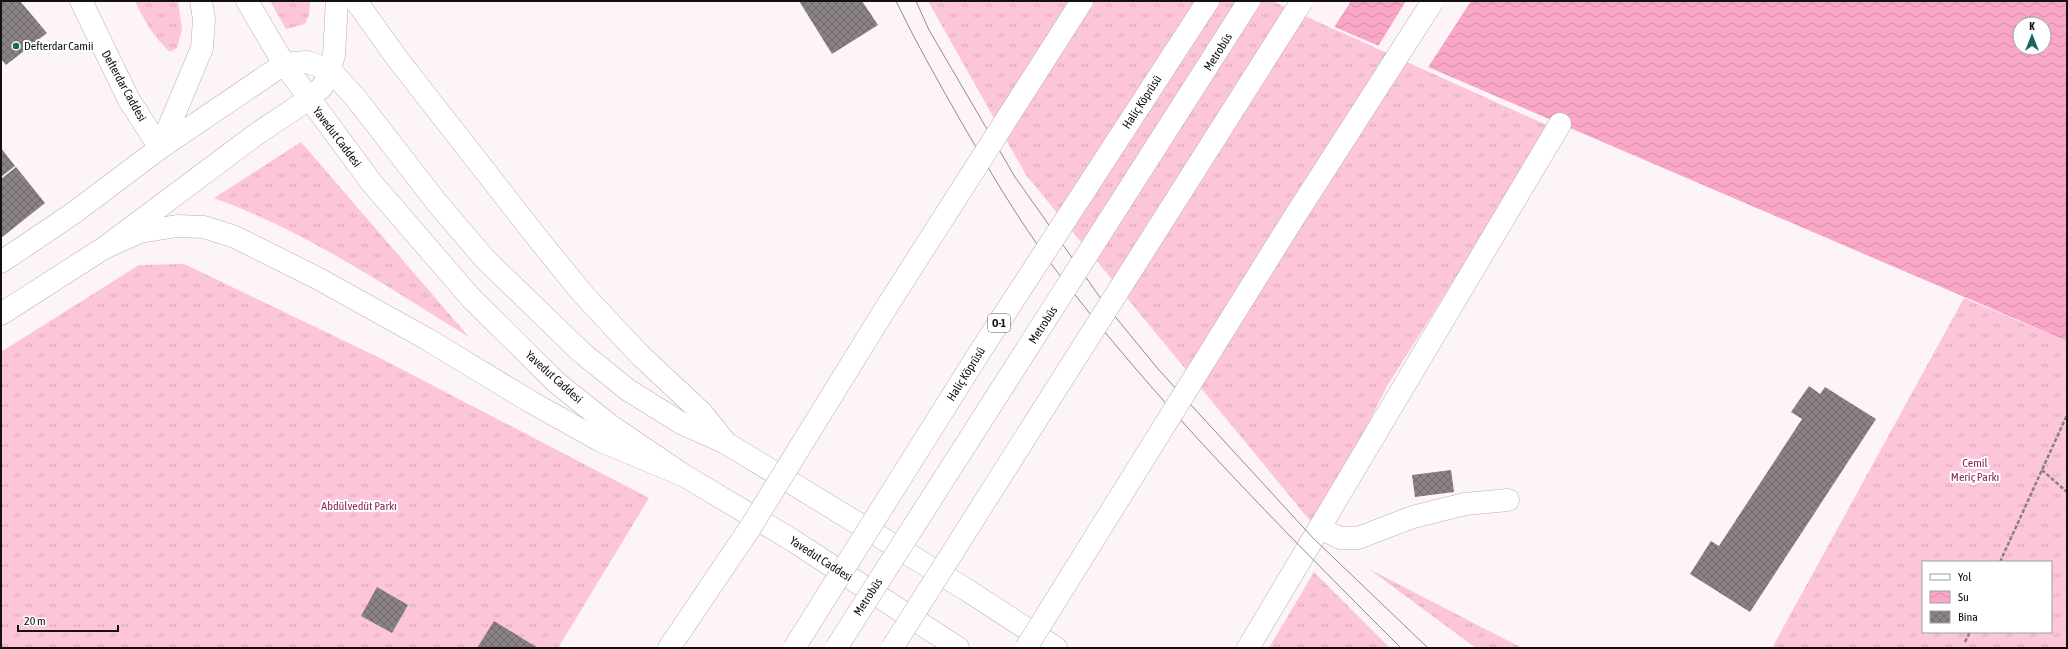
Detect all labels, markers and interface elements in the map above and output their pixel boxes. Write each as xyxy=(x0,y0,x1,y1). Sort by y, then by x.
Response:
north arrow xyxy=(2012,16,2052,56)
text: K xyxy=(2029,20,2035,32)
street label: Metrobüs xyxy=(1201,31,1235,73)
place label: Defterdar Camii xyxy=(24,39,93,53)
marker: Defterdar Camii xyxy=(11,41,21,51)
street label: Defterdar Caddesi xyxy=(99,48,149,124)
street label: Haliç Köprüsü xyxy=(1120,72,1165,131)
street label: Yavedut Caddesi xyxy=(310,104,364,170)
street label: Metrobüs xyxy=(1026,304,1060,346)
road number: O-1 xyxy=(988,314,1010,332)
street label: Haliç Köprüsü xyxy=(944,344,988,404)
street label: Yavedut Caddesi xyxy=(523,348,585,406)
park label: Cemil Meriç Parkı xyxy=(1951,456,1999,484)
park label: Abdülvedüt Parkı xyxy=(321,499,397,513)
street label: Yavedut Caddesi xyxy=(787,534,855,584)
legend xyxy=(1922,561,2052,633)
text: Yol xyxy=(1958,570,1972,584)
street label: Metrobüs xyxy=(851,576,885,618)
text: Su xyxy=(1958,590,1969,604)
scale bar xyxy=(18,607,118,633)
text: Bina xyxy=(1958,610,1978,624)
text: 20 m xyxy=(24,614,46,628)

